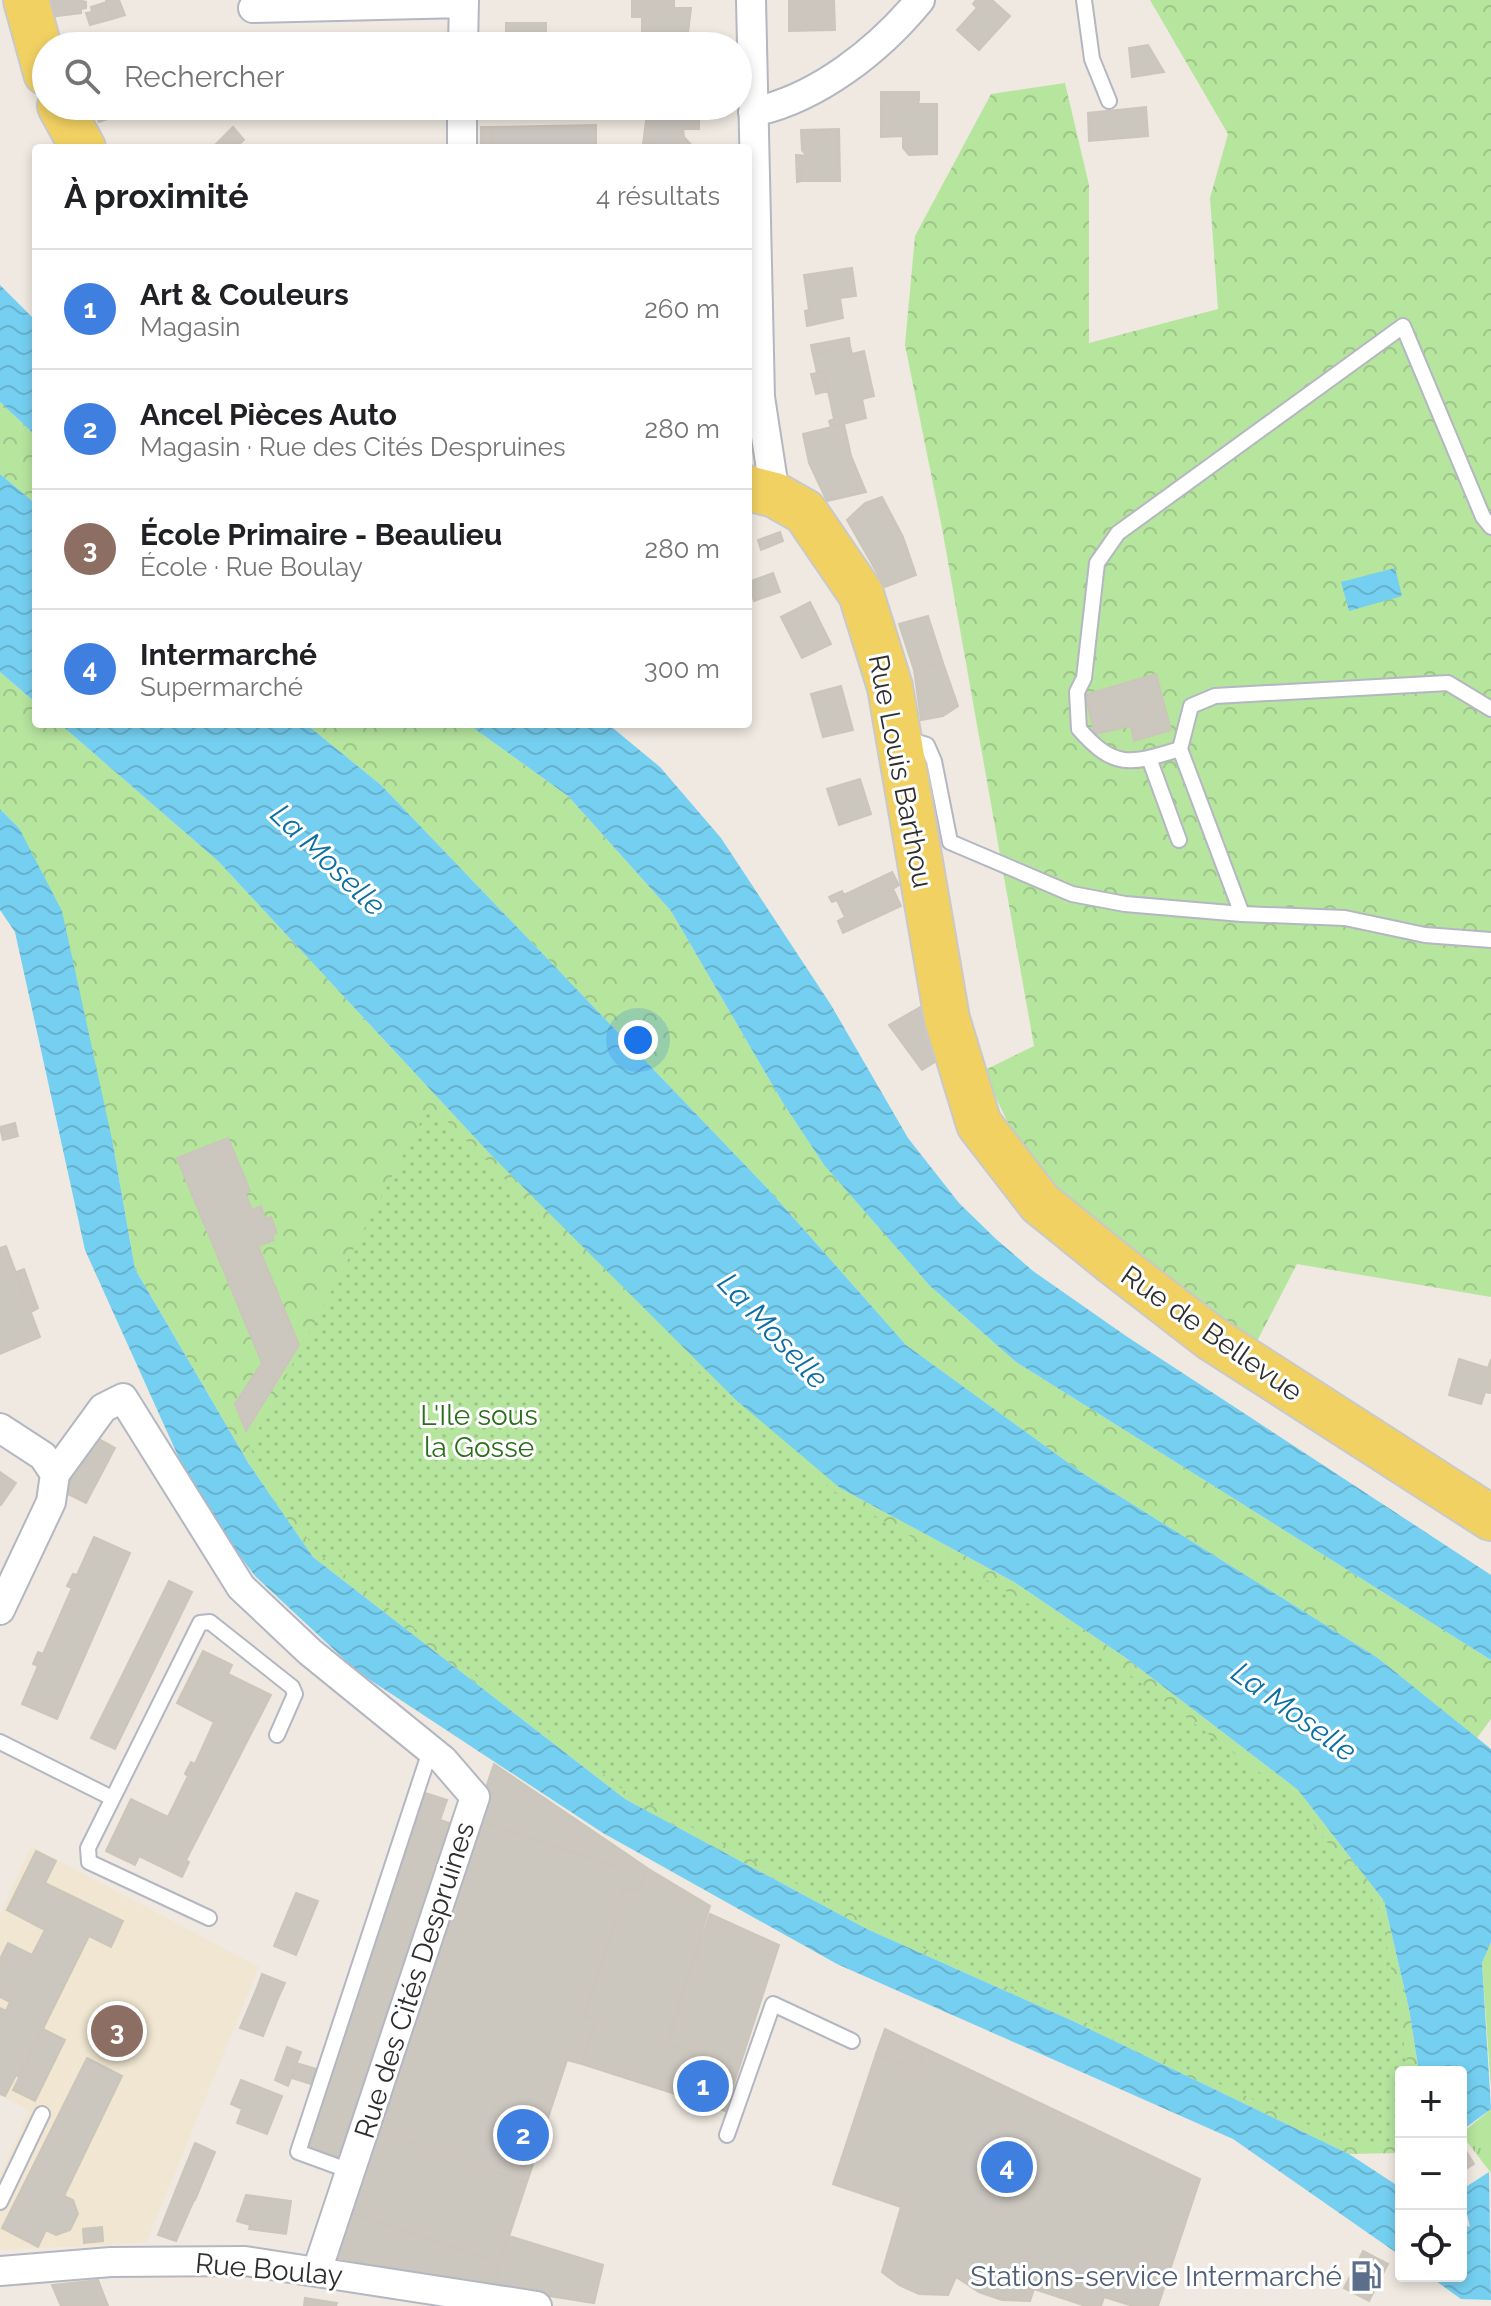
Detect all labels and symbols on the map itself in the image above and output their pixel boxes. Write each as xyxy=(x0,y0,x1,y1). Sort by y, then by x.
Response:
street label: Rue Louis Barthou xyxy=(862,652,939,891)
water label: La Moselle xyxy=(264,797,393,923)
your location xyxy=(618,1020,658,1060)
street label: Rue de Bellevue xyxy=(1115,1259,1309,1408)
water label: La Moselle xyxy=(711,1266,836,1396)
park label: L'Ile sous la Gosse xyxy=(420,1399,538,1464)
water label: La Moselle xyxy=(1225,1655,1363,1768)
street label: Rue des Cités Despruines xyxy=(348,1818,481,2142)
pin: 3 xyxy=(91,2001,143,2061)
pin: 1 xyxy=(677,2056,729,2116)
pin: 2 xyxy=(497,2105,549,2165)
pin: 4 xyxy=(981,2137,1033,2197)
street label: Rue Boulay xyxy=(194,2247,344,2292)
fuel station icon: Stations-service Intermarché xyxy=(1349,2259,1383,2293)
place label: Stations-service Intermarché xyxy=(970,2260,1342,2293)

